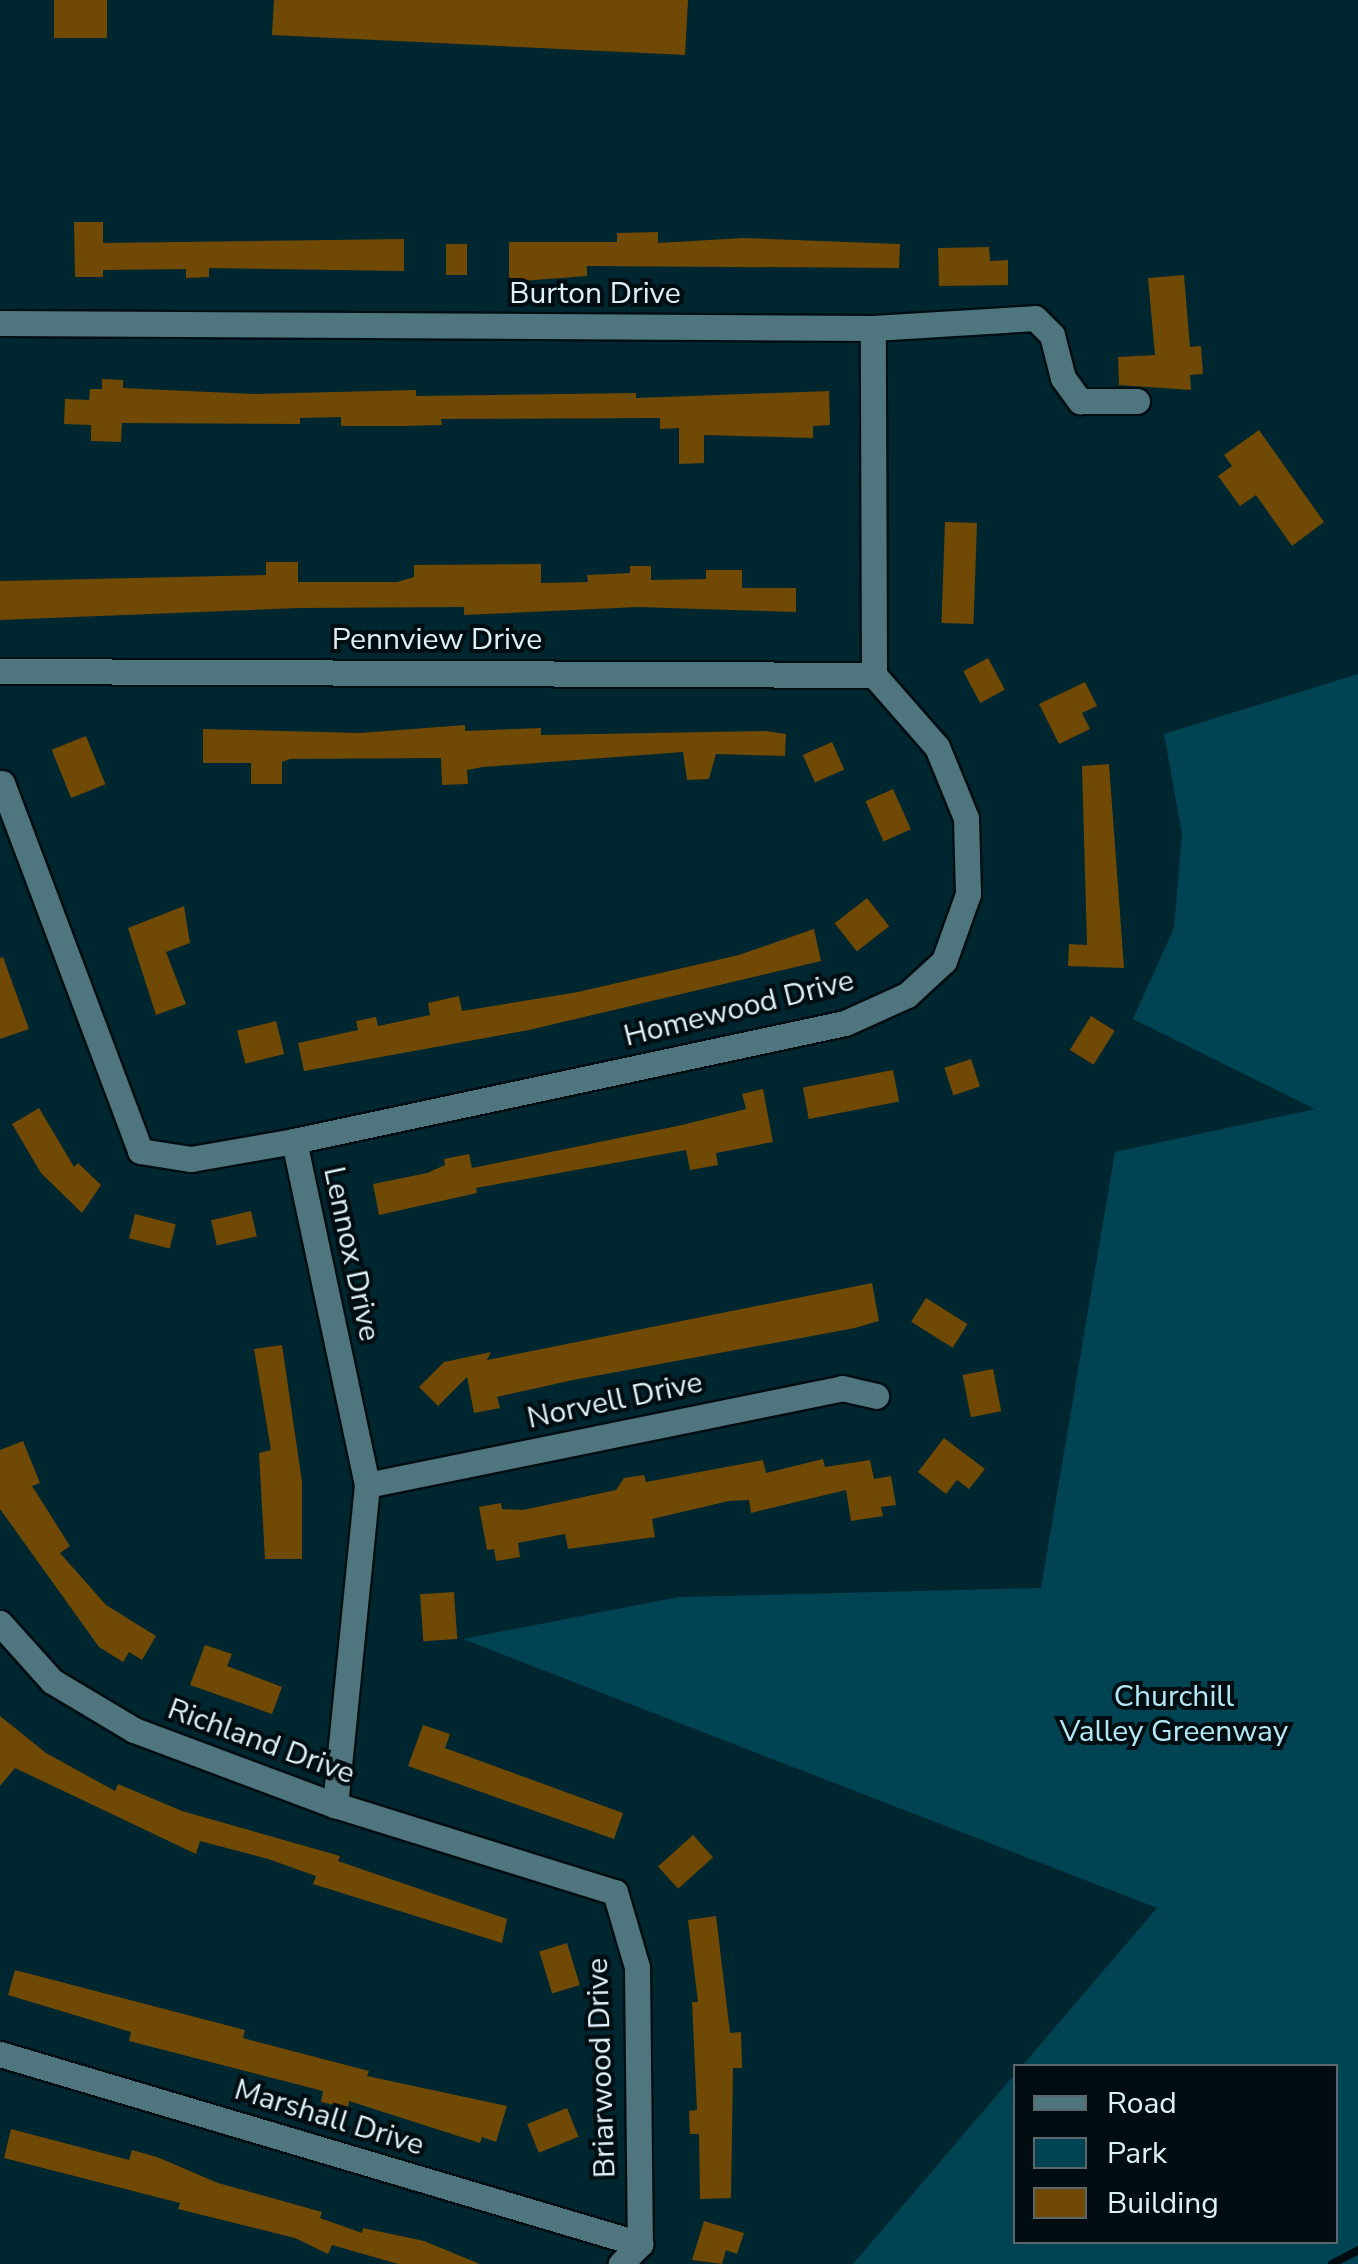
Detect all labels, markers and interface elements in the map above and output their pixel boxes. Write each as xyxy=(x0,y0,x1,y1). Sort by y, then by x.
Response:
street label: Burton Drive xyxy=(509,276,681,312)
street label: Pennview Drive xyxy=(332,622,542,658)
street label: Homewood Drive xyxy=(620,963,858,1055)
street label: Lennox Drive xyxy=(315,1164,387,1344)
street label: Norvell Drive xyxy=(524,1365,706,1437)
park label: Churchill Valley Greenway xyxy=(1060,1679,1288,1750)
street label: Richland Drive xyxy=(163,1692,359,1792)
street label: Briarwood Drive xyxy=(580,1957,624,2179)
legend xyxy=(1013,2064,1338,2244)
street label: Marshall Drive xyxy=(230,2072,428,2164)
text: Road xyxy=(1107,2083,1177,2124)
text: Park xyxy=(1107,2133,1167,2174)
text: Building xyxy=(1107,2183,1219,2224)

